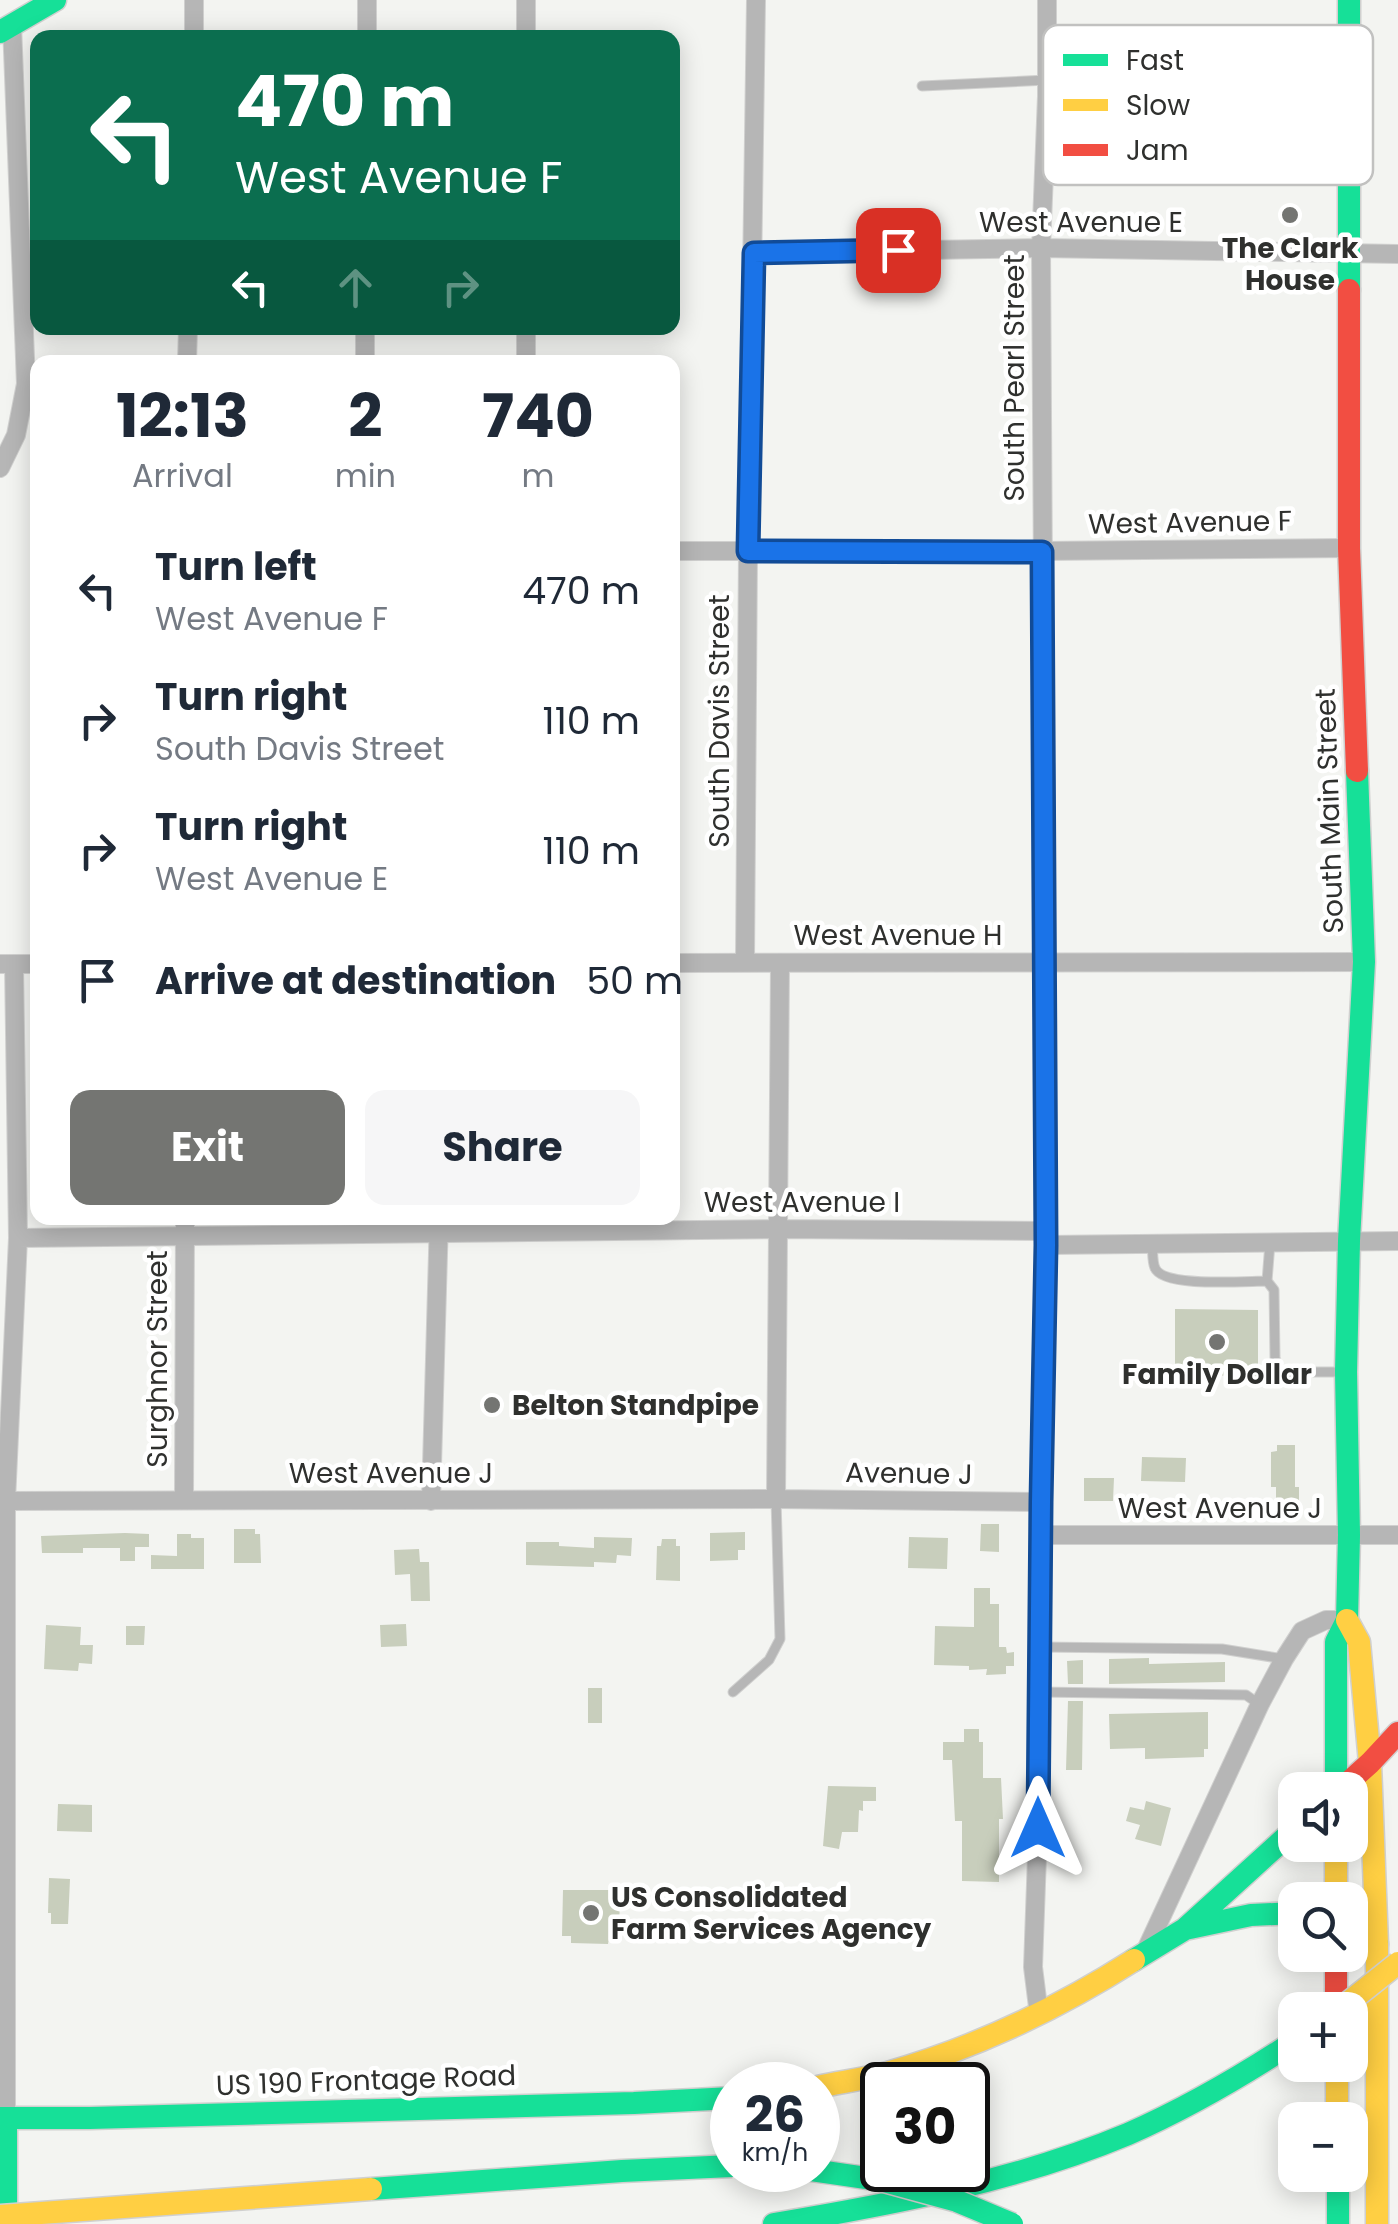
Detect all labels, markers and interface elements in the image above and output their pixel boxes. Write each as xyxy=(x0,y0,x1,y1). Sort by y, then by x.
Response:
legend xyxy=(1043,25,1373,185)
text: Fast xyxy=(1126,41,1184,80)
text: 470 m xyxy=(235,52,454,151)
icon: left xyxy=(70,70,200,200)
text: Slow xyxy=(1126,86,1190,125)
text: Jam xyxy=(1126,131,1189,170)
text: West Avenue F xyxy=(235,146,562,209)
street label: West Avenue E xyxy=(979,203,1183,242)
marker: The Clark House xyxy=(1279,204,1301,226)
pin xyxy=(856,208,941,293)
icon: arrive xyxy=(871,223,926,278)
place label: The Clark House xyxy=(1222,229,1359,300)
street label: South Pearl Street xyxy=(995,254,1034,502)
icon: left xyxy=(223,260,278,315)
icon: ahead xyxy=(328,260,383,315)
icon: right xyxy=(433,260,488,315)
text: 12:13 xyxy=(116,374,249,458)
text: 2 xyxy=(348,374,383,458)
text: 740 xyxy=(482,374,594,458)
text: Arrival xyxy=(132,453,233,498)
text: min xyxy=(335,453,396,498)
text: m xyxy=(522,453,555,498)
street label: West Avenue F xyxy=(1088,501,1292,544)
text: Turn left xyxy=(155,540,317,593)
icon: left xyxy=(70,563,125,618)
text: 470 m xyxy=(522,564,640,617)
street label: South Davis Street xyxy=(700,594,739,848)
text: West Avenue F xyxy=(155,596,388,641)
text: Turn right xyxy=(155,670,347,723)
street label: South Main Street xyxy=(1306,688,1353,934)
icon: right xyxy=(70,693,125,748)
text: 110 m xyxy=(543,694,640,747)
text: South Davis Street xyxy=(155,726,444,771)
text: Turn right xyxy=(155,800,347,853)
icon: right xyxy=(70,823,125,878)
text: 110 m xyxy=(543,824,640,877)
text: West Avenue E xyxy=(155,856,388,901)
street label: West Avenue H xyxy=(794,916,1002,955)
icon: arrive xyxy=(70,953,125,1008)
text: Arrive at destination xyxy=(155,954,556,1007)
text: 50 m xyxy=(586,954,683,1007)
button: Exit xyxy=(70,1090,345,1205)
button: Share xyxy=(365,1090,640,1205)
street label: West Avenue I xyxy=(704,1183,900,1222)
street label: Surghnor Street xyxy=(138,1250,177,1468)
marker: Family Dollar xyxy=(1206,1331,1228,1353)
place label: Family Dollar xyxy=(1122,1355,1312,1394)
place label: Belton Standpipe xyxy=(512,1386,759,1425)
marker: Belton Standpipe xyxy=(481,1394,503,1416)
street label: Avenue J xyxy=(845,1453,973,1494)
street label: West Avenue J xyxy=(289,1454,493,1493)
street label: West Avenue J xyxy=(1118,1489,1322,1528)
map controls xyxy=(1278,1772,1368,2192)
button: sound xyxy=(1278,1772,1368,1862)
position arrow xyxy=(986,1776,1090,1880)
place label: US Consolidated Farm Services Agency xyxy=(611,1878,932,1949)
button: search xyxy=(1278,1882,1368,1972)
marker: US Consolidated Farm Services Agency xyxy=(580,1902,602,1924)
button: + xyxy=(1278,1992,1368,2082)
street label: US 190 Frontage Road xyxy=(215,2056,517,2105)
speed limit sign: 30 xyxy=(860,2062,990,2192)
text: 26 xyxy=(745,2079,805,2150)
button: − xyxy=(1278,2102,1368,2192)
text: km/h xyxy=(742,2135,808,2170)

